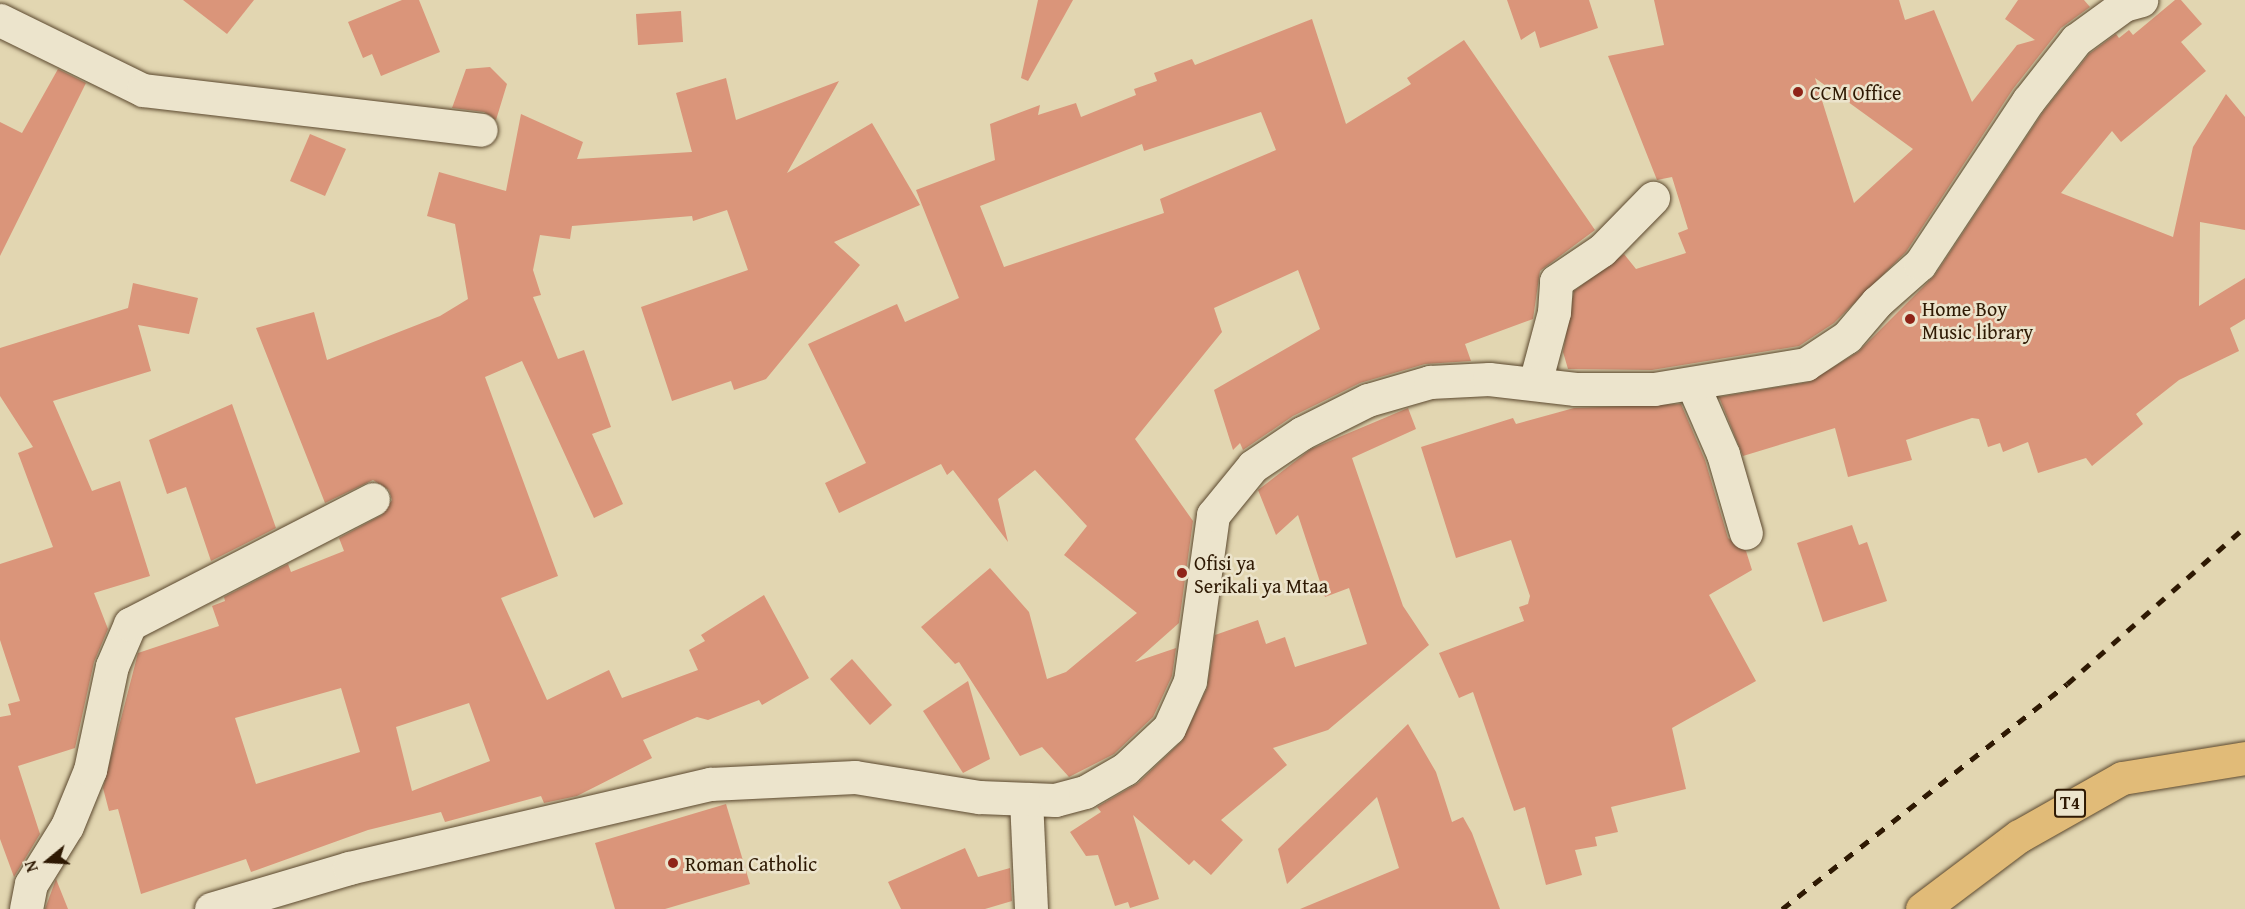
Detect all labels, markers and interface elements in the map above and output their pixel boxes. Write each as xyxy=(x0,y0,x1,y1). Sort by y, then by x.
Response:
place label: CCM Office xyxy=(1810,80,1901,104)
marker: CCM Office xyxy=(1791,85,1805,99)
place label: Home Boy Music library xyxy=(1922,296,2033,343)
marker: Home Boy Music library xyxy=(1903,312,1917,326)
place label: Ofisi ya Serikali ya Mtaa xyxy=(1194,550,1328,597)
marker: Ofisi ya Serikali ya Mtaa xyxy=(1175,566,1189,580)
road number: T4 xyxy=(2054,788,2086,818)
north arrow xyxy=(18,831,78,891)
place label: Roman Catholic xyxy=(685,851,817,875)
marker: Roman Catholic xyxy=(666,856,680,870)
text: N xyxy=(18,858,44,875)

